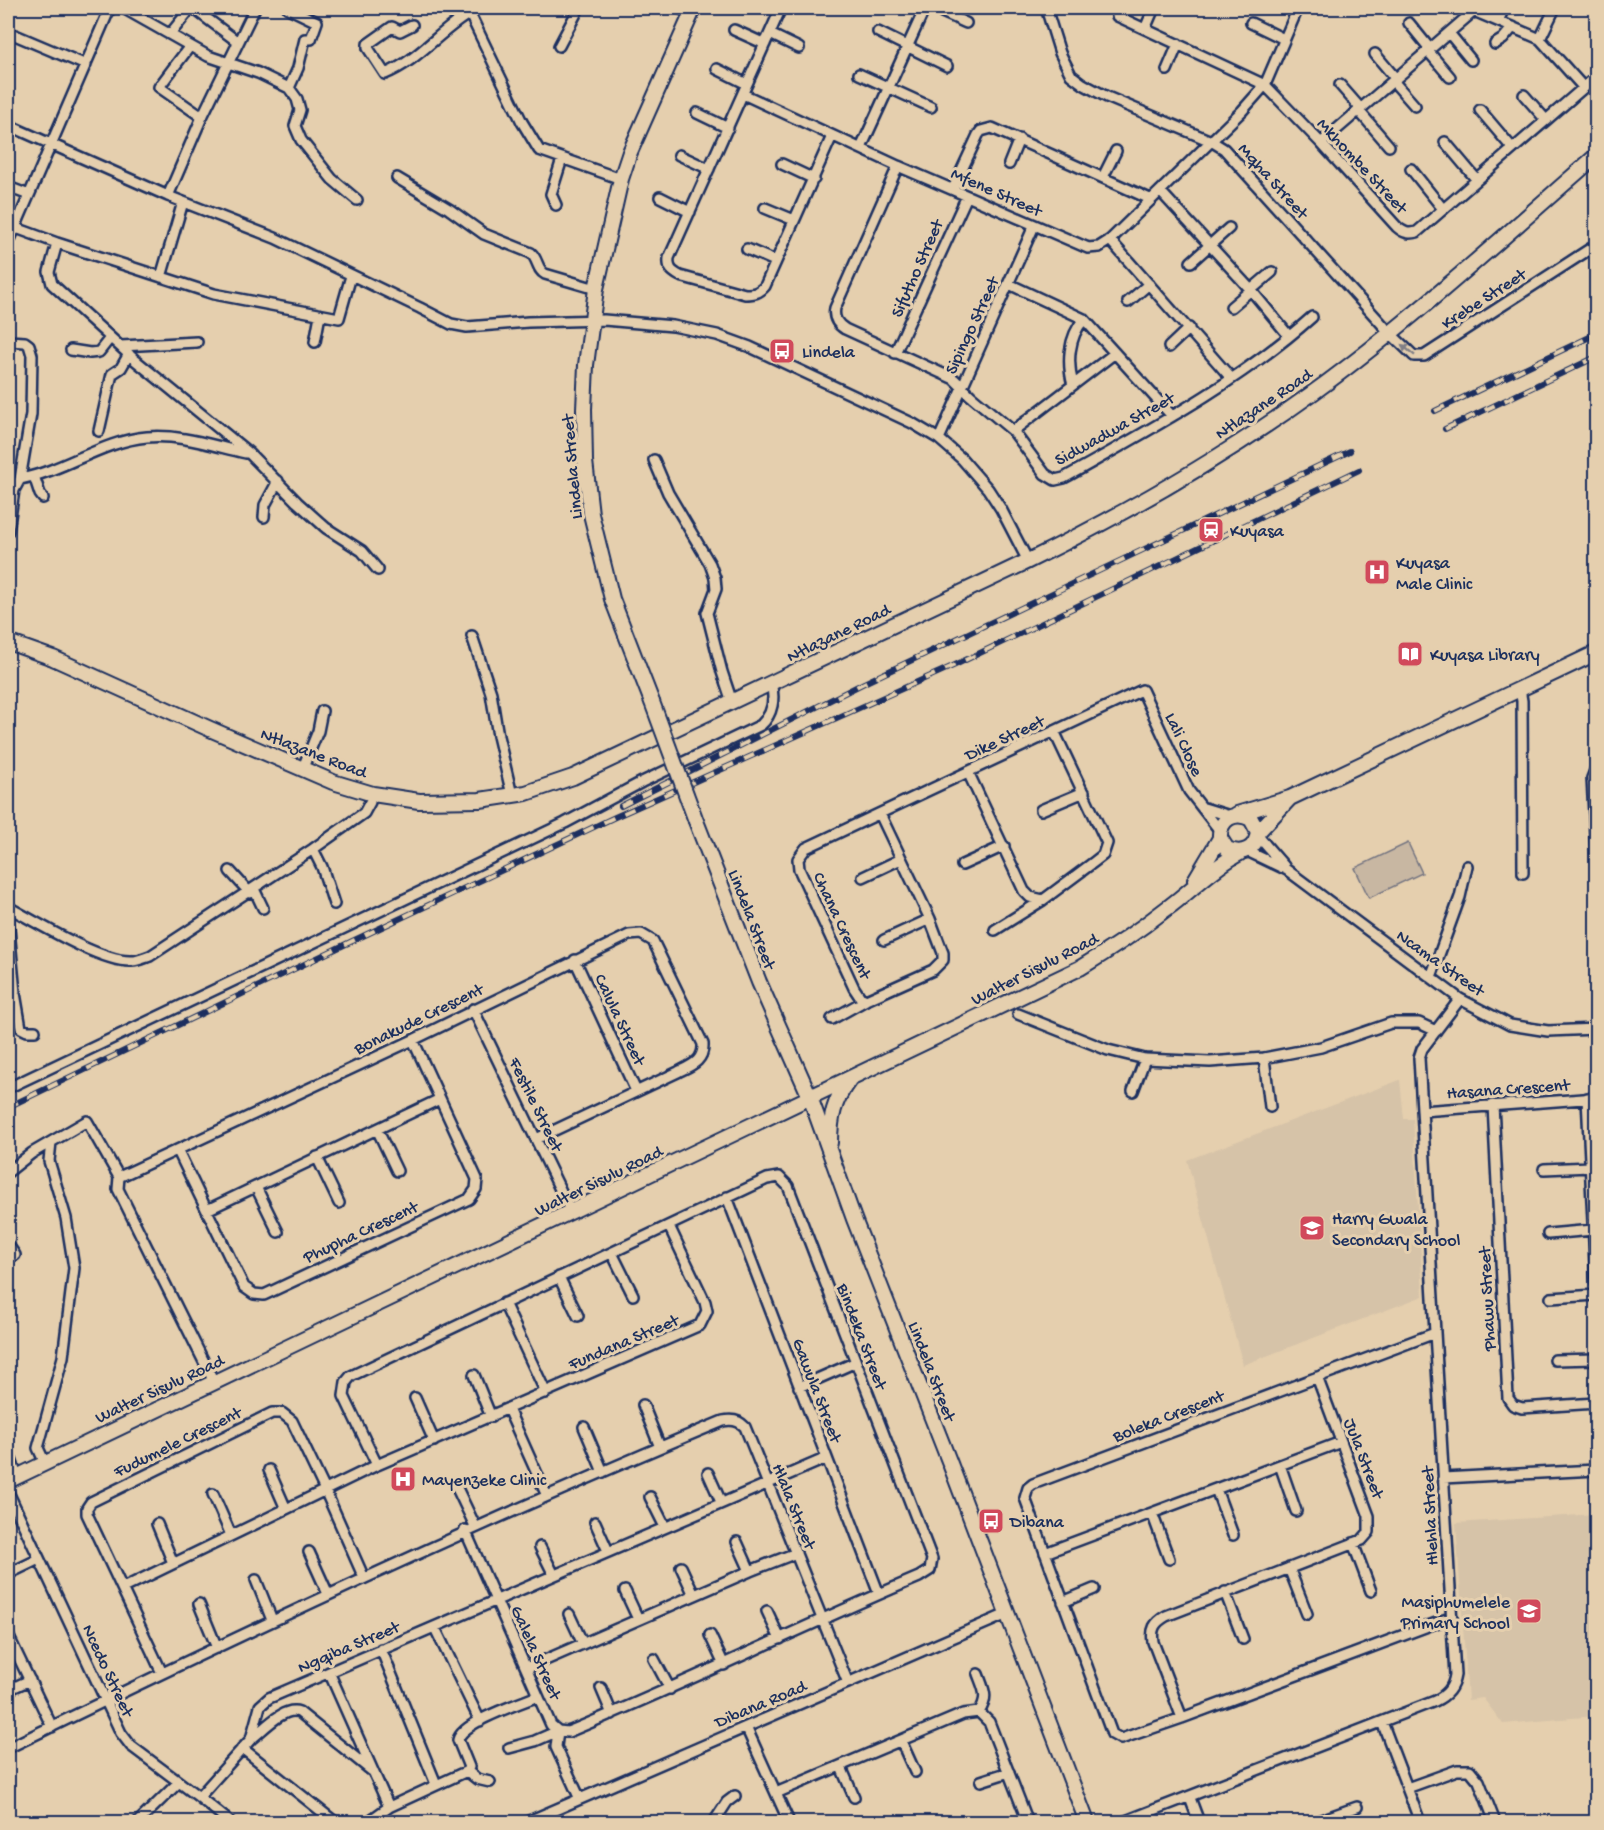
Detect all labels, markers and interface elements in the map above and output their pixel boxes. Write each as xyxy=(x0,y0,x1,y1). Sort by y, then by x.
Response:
street label: Mkhombe Street xyxy=(1311,114,1412,220)
street label: Mqha Street xyxy=(1232,139,1313,225)
street label: Mfene Street xyxy=(947,164,1046,223)
street label: Sifutho Street xyxy=(887,215,950,321)
street label: Krebe Street xyxy=(1438,264,1532,335)
street label: Sipingo Street xyxy=(941,272,1006,378)
bus stop icon: Lindela xyxy=(767,336,797,366)
place label: Lindela xyxy=(802,343,856,364)
one-way arrow xyxy=(1401,343,1416,356)
street label: Ntlazane Road xyxy=(1212,364,1318,445)
street label: Sidwadwa Street xyxy=(1052,388,1180,472)
street label: Lindela Street xyxy=(558,412,589,520)
station icon: Kuyasa xyxy=(1196,515,1226,545)
place label: Kuyasa xyxy=(1230,522,1285,543)
place label: Kuyasa Male Clinic xyxy=(1396,554,1473,596)
hospital icon: Kuyasa Male Clinic xyxy=(1362,557,1392,587)
street label: Ntlazane Road xyxy=(784,600,896,668)
library icon: Kuyasa Library xyxy=(1395,639,1425,669)
place label: Kuyasa Library xyxy=(1430,646,1540,667)
street label: Lali Close xyxy=(1159,710,1207,781)
street label: Dike Street xyxy=(961,711,1050,767)
street label: Ntlazane Road xyxy=(257,724,371,785)
street label: Lindela Street xyxy=(722,867,780,974)
street label: Chana Crescent xyxy=(807,869,875,984)
street label: Ncama Street xyxy=(1391,926,1489,1003)
street label: Walter Sisulu Road xyxy=(968,928,1103,1011)
street label: Calula Street xyxy=(588,971,650,1071)
street label: Bonakude Crescent xyxy=(350,979,489,1061)
street label: Festile Street xyxy=(503,1054,567,1157)
street label: Hasana Crescent xyxy=(1446,1076,1572,1105)
street label: Walter Sisulu Road xyxy=(532,1142,668,1222)
street label: Phupha Crescent xyxy=(299,1197,423,1269)
place label: Harry Gwala Secondary School xyxy=(1332,1210,1461,1252)
school or university icon: Harry Gwala Secondary School xyxy=(1297,1213,1327,1243)
street label: Phawu Street xyxy=(1475,1245,1502,1352)
street label: Bindeka Street xyxy=(830,1280,891,1394)
street label: Fundana Street xyxy=(565,1310,684,1376)
street label: Lindela Street xyxy=(902,1319,960,1426)
street label: Gawula Street xyxy=(786,1336,846,1448)
street label: Walter Sisulu Road xyxy=(92,1351,229,1429)
street label: Boleka Crescent xyxy=(1109,1386,1229,1449)
street label: Fudumele Crescent xyxy=(110,1402,247,1484)
street label: Jula Street xyxy=(1338,1416,1388,1504)
street label: Hlala Street xyxy=(766,1461,820,1554)
hospital icon: Mayenzeke Clinic xyxy=(388,1464,418,1494)
street label: Hlehla Street xyxy=(1418,1464,1445,1566)
place label: Mayenzeke Clinic xyxy=(422,1471,547,1492)
bus stop icon: Dibana xyxy=(976,1506,1006,1536)
place label: Dibana xyxy=(1009,1513,1065,1534)
place label: Masiphumelele Primary School xyxy=(1400,1593,1511,1635)
school or university icon: Masiphumelele Primary School xyxy=(1514,1596,1544,1626)
street label: Galela Street xyxy=(505,1603,565,1705)
street label: Ngqiba Street xyxy=(295,1617,404,1679)
street label: Ncedo Street xyxy=(76,1622,138,1722)
street label: Dibana Road xyxy=(711,1676,811,1734)

